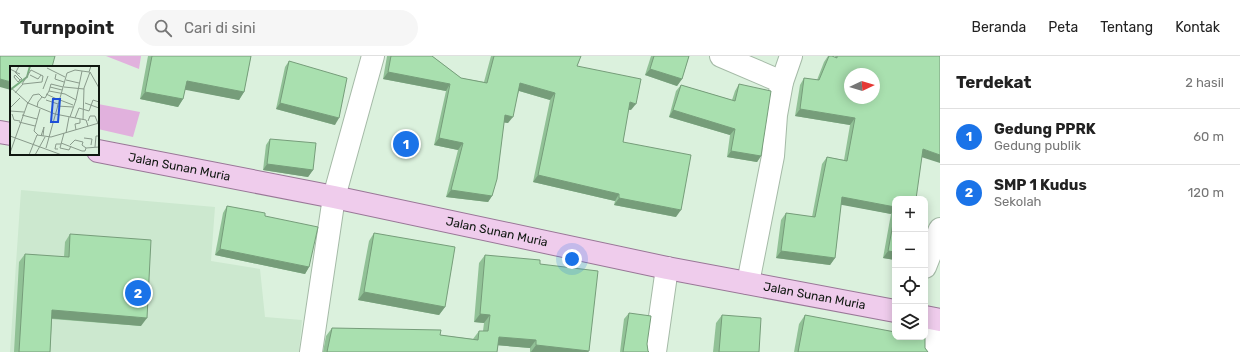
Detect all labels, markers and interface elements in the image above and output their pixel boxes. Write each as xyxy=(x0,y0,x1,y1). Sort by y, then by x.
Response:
search box xyxy=(138,10,418,46)
text: Turnpoint xyxy=(20,16,114,39)
icon: search xyxy=(152,17,174,39)
text: Cari di sini xyxy=(184,19,256,37)
text: Beranda xyxy=(972,19,1026,36)
text: Peta xyxy=(1048,19,1078,36)
text: Tentang xyxy=(1100,19,1153,36)
text: Kontak xyxy=(1175,19,1220,36)
inset map xyxy=(10,66,99,155)
north arrow xyxy=(844,68,880,104)
text: Terdekat xyxy=(956,72,1031,92)
text: 2 hasil xyxy=(1185,75,1224,90)
text: Gedung PPRK xyxy=(994,120,1096,138)
pin: 1 xyxy=(393,129,419,159)
text: 1 xyxy=(966,129,972,144)
text: 60 m xyxy=(1193,129,1224,144)
text: Gedung publik xyxy=(994,138,1081,153)
street label: Jalan Sunan Muria xyxy=(127,150,232,184)
text: SMP 1 Kudus xyxy=(994,176,1087,194)
text: 2 xyxy=(965,185,973,200)
text: 120 m xyxy=(1188,185,1224,200)
text: Sekolah xyxy=(994,194,1041,209)
map controls xyxy=(892,196,928,340)
button: + xyxy=(892,196,928,232)
street label: Jalan Sunan Muria xyxy=(445,214,549,249)
button: − xyxy=(892,232,928,268)
your location xyxy=(562,249,582,269)
button: locate xyxy=(892,268,928,304)
pin: 2 xyxy=(125,278,151,308)
street label: Jalan Sunan Muria xyxy=(762,279,867,312)
button: layers xyxy=(892,304,928,340)

